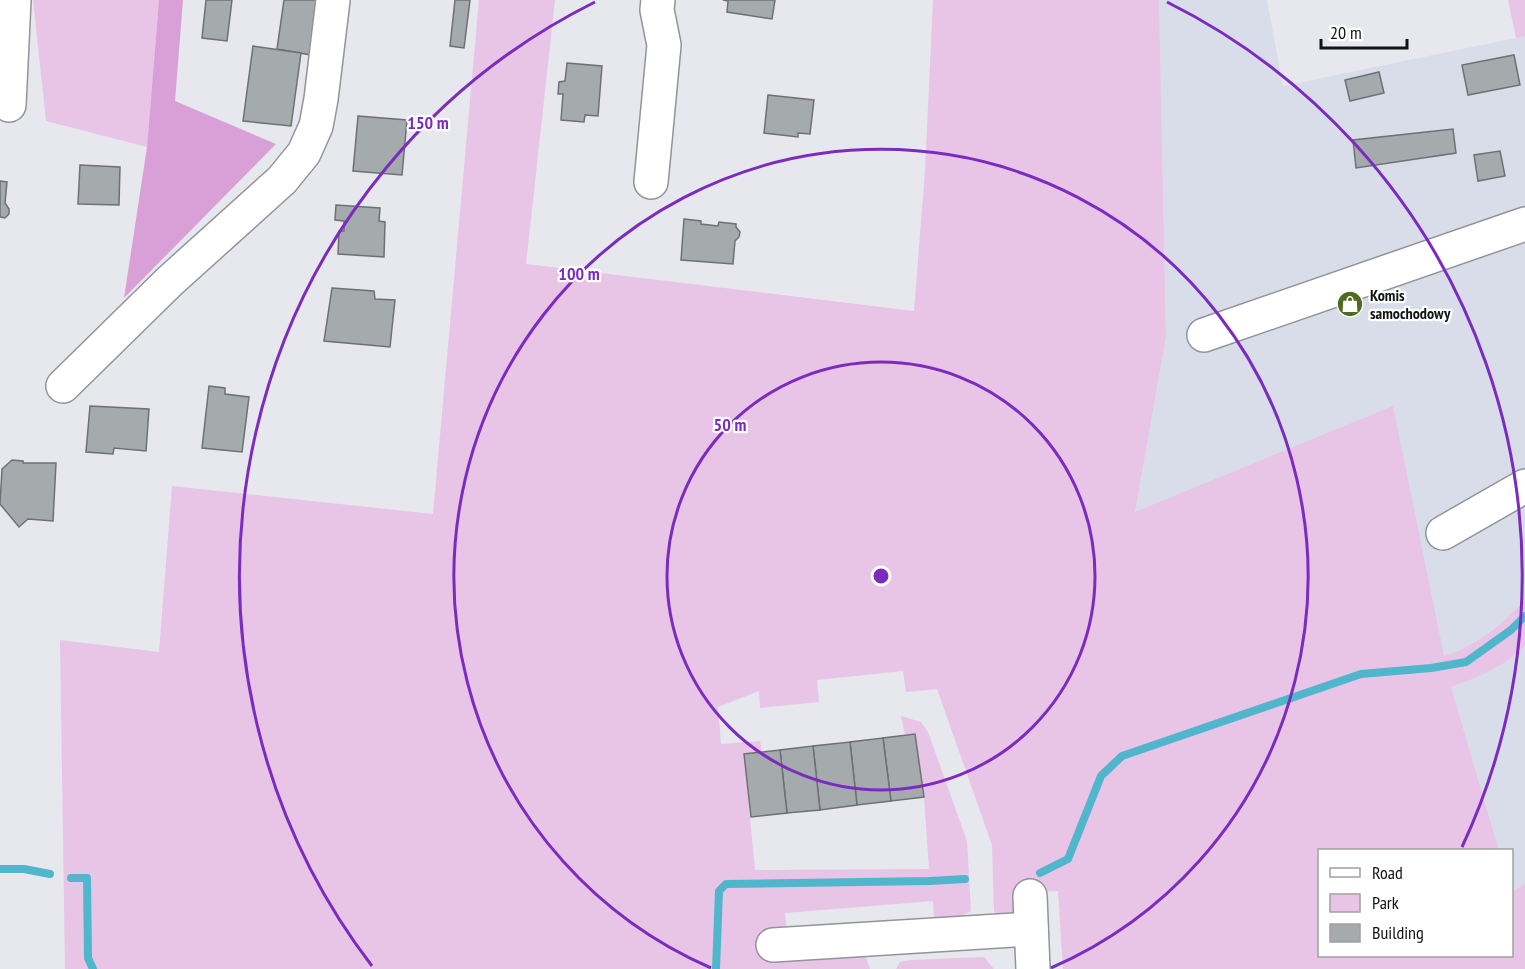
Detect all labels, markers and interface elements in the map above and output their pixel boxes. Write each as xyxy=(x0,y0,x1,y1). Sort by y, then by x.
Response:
scale bar xyxy=(1321,12,1406,50)
text: 20 m xyxy=(1330,21,1362,44)
text: 150 m xyxy=(407,111,449,134)
text: 100 m xyxy=(558,262,600,285)
place label: Komis samochodowy xyxy=(1370,285,1451,323)
shop icon: Komis samochodowy xyxy=(1335,289,1365,319)
text: 50 m xyxy=(714,413,746,436)
centre of rings xyxy=(871,566,891,586)
legend xyxy=(1318,849,1513,957)
text: Road xyxy=(1372,861,1403,884)
text: Park xyxy=(1372,891,1399,914)
text: Building xyxy=(1372,921,1424,944)

